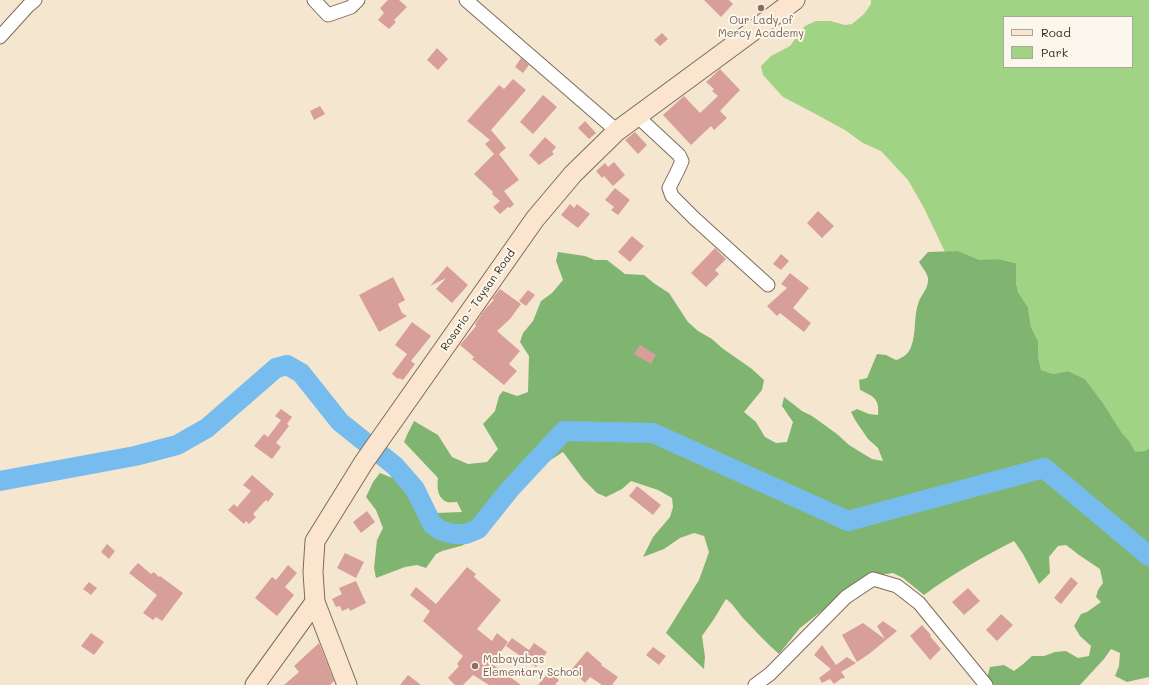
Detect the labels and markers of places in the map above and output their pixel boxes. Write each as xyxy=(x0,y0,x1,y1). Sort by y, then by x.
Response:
marker: Our Lady of Mercy Academy xyxy=(756,3,766,13)
place label: Our Lady of Mercy Academy xyxy=(718,14,804,40)
place label: Mabayabas Elementary School xyxy=(483,653,582,679)
marker: Mabayabas Elementary School xyxy=(470,661,480,671)

